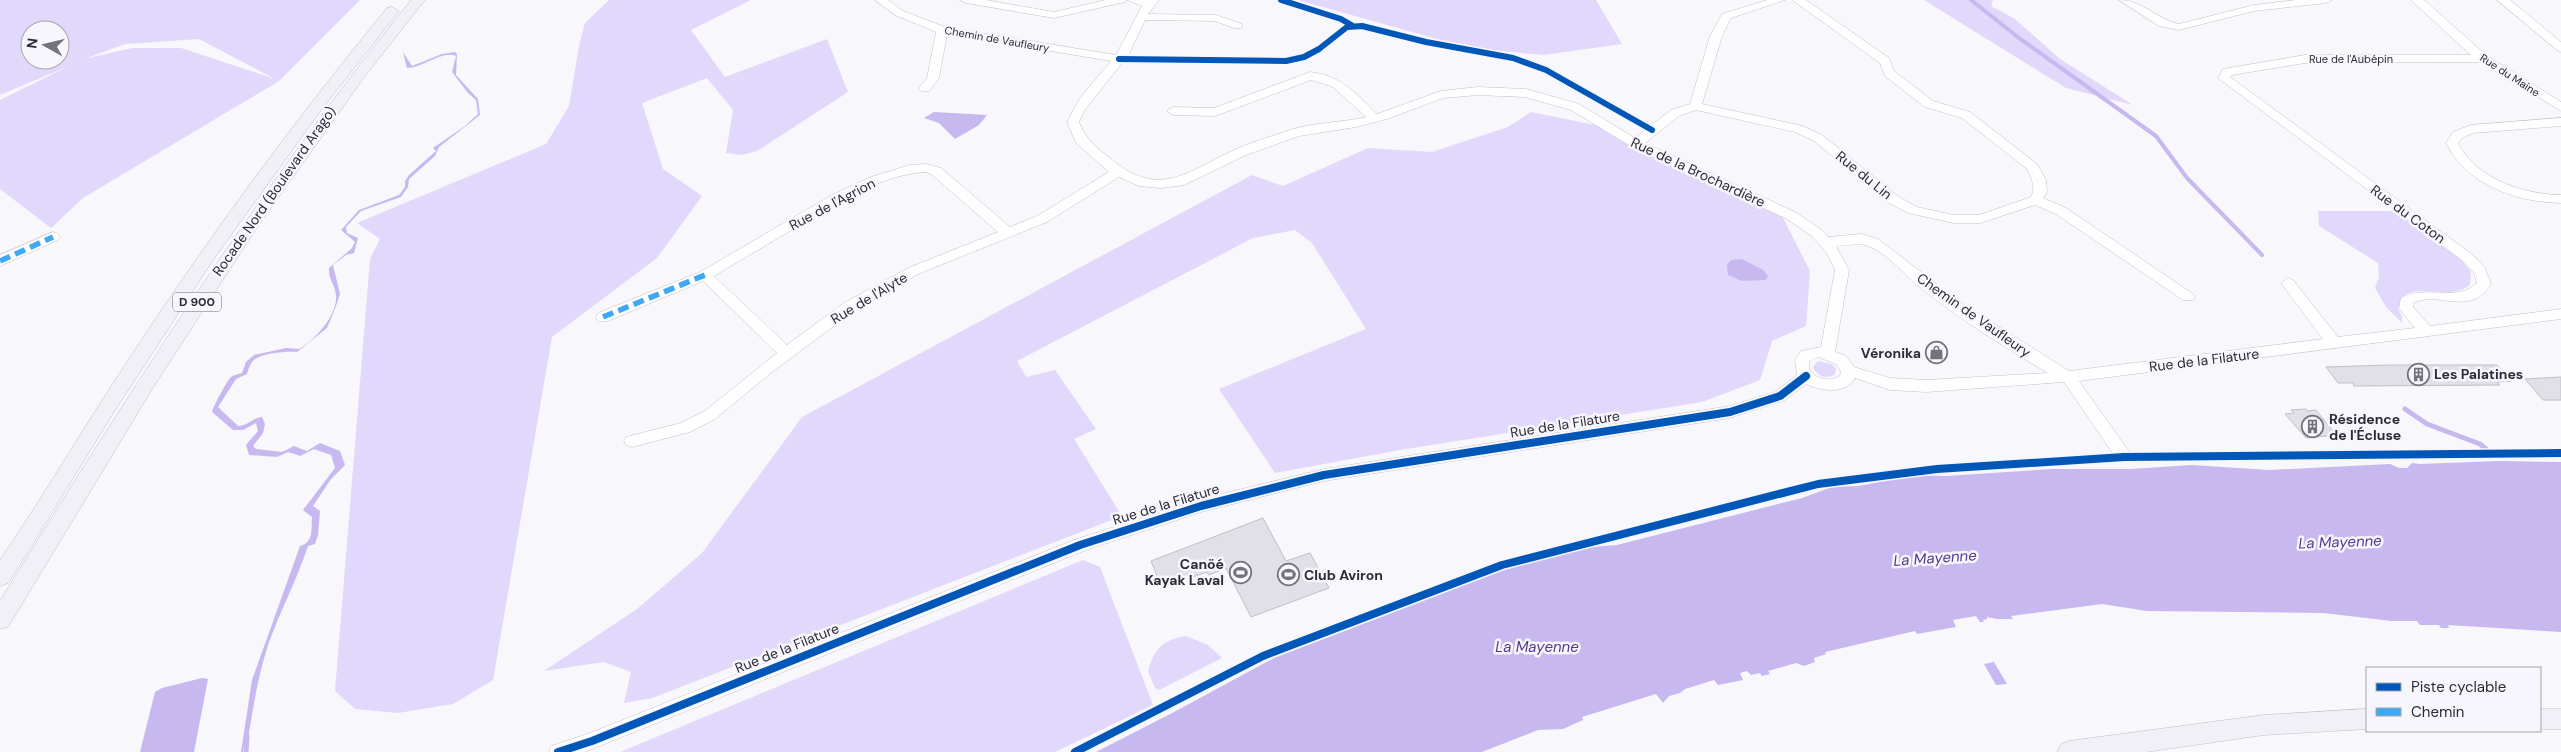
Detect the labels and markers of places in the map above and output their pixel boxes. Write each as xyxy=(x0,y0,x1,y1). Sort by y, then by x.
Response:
shop icon: Véronika xyxy=(1925,341,1949,365)
place label: Véronika xyxy=(1861,344,1921,362)
building icon: Les Palatines xyxy=(2406,362,2430,386)
place label: Les Palatines xyxy=(2434,365,2523,383)
place label: Résidence de l'Écluse xyxy=(2329,410,2401,444)
building icon: Résidence de l'Écluse xyxy=(2301,415,2325,439)
place label: Canöé Kayak Laval xyxy=(1145,555,1224,589)
sports icon: Canöé Kayak Laval xyxy=(1228,560,1252,584)
sports icon: Club Aviron xyxy=(1276,563,1300,587)
place label: Club Aviron xyxy=(1304,566,1383,584)

